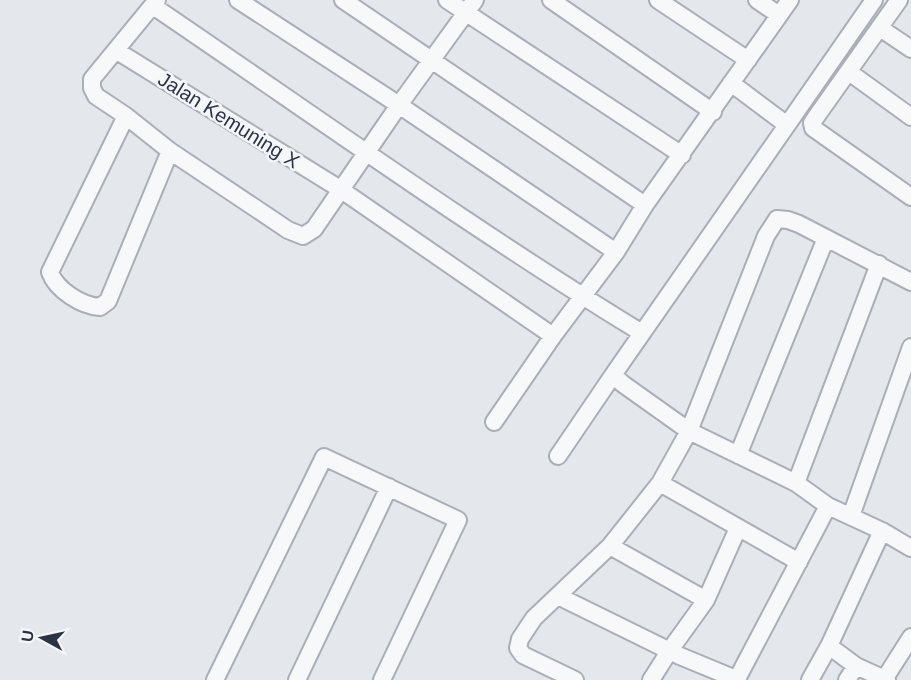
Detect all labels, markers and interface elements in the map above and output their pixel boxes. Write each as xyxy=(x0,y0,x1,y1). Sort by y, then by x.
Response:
street label: Jalan Kemuning X xyxy=(154,68,304,172)
north arrow xyxy=(12,608,72,668)
text: U xyxy=(18,629,37,643)

